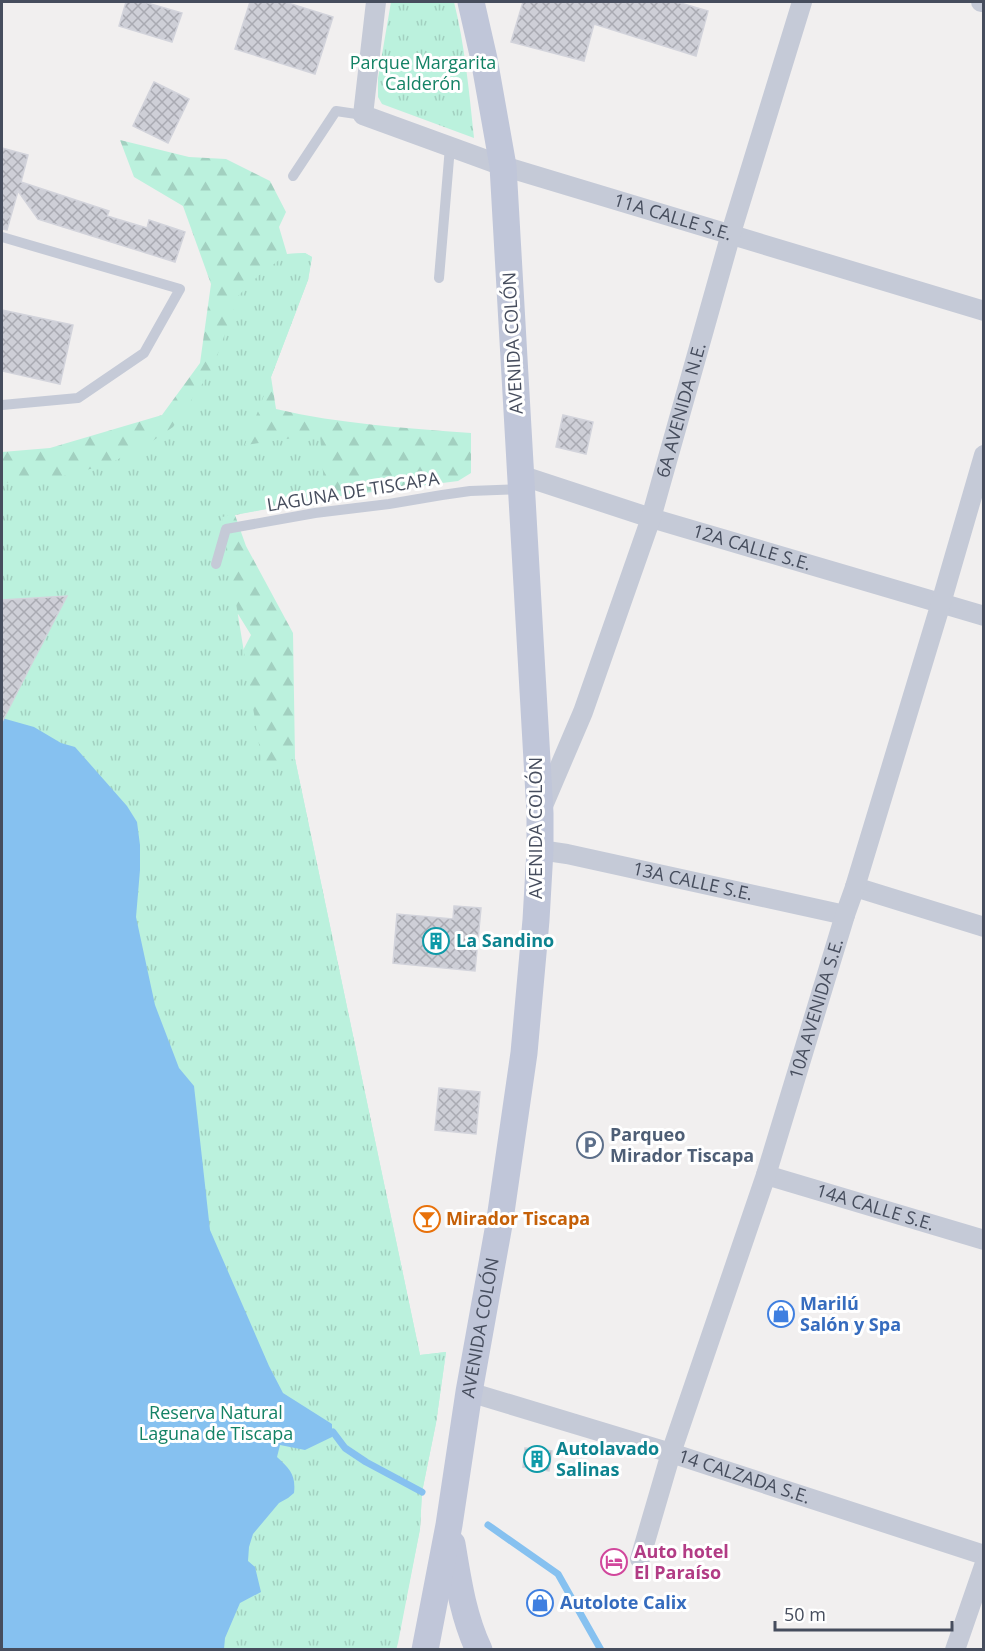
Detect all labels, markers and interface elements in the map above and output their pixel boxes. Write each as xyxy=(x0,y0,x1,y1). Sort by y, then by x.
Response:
park label: Parque Margarita Calderón xyxy=(350,50,496,95)
street label: 11A CALLE S.E. xyxy=(611,187,735,245)
street label: AVENIDA COLÓN xyxy=(496,271,528,415)
street label: 6A AVENIDA N.E. xyxy=(650,340,711,480)
street label: LAGUNA DE TISCAPA xyxy=(265,465,441,516)
street label: 12A CALLE S.E. xyxy=(690,518,814,575)
street label: AVENIDA COLÓN xyxy=(523,757,547,899)
street label: 13A CALLE S.E. xyxy=(631,856,755,905)
building icon: La Sandino xyxy=(421,926,451,956)
place label: La Sandino xyxy=(456,928,554,952)
street label: 10A AVENIDA S.E. xyxy=(783,935,848,1082)
place label: Parqueo Mirador Tiscapa xyxy=(610,1122,754,1167)
parking icon: Parqueo Mirador Tiscapa xyxy=(575,1130,605,1160)
street label: 14A CALLE S.E. xyxy=(814,1178,938,1236)
bar icon: Mirador Tiscapa xyxy=(412,1204,442,1234)
place label: Mirador Tiscapa xyxy=(446,1206,590,1230)
street label: AVENIDA COLÓN xyxy=(455,1256,504,1399)
place label: Marilú Salón y Spa xyxy=(800,1291,901,1336)
shop icon: Marilú Salón y Spa xyxy=(766,1299,796,1329)
park label: Reserva Natural Laguna de Tiscapa xyxy=(139,1400,293,1445)
place label: Autolavado Salinas xyxy=(556,1436,659,1481)
street label: 14 CALZADA S.E. xyxy=(675,1443,814,1509)
building icon: Autolavado Salinas xyxy=(522,1444,552,1474)
place label: Auto hotel El Paraíso xyxy=(634,1539,729,1584)
hotel icon: Auto hotel El Paraíso xyxy=(599,1547,629,1577)
shop icon: Autolote Calix xyxy=(525,1588,555,1618)
place label: Autolote Calix xyxy=(560,1590,687,1614)
scale bar xyxy=(775,1594,952,1632)
text: 50 m xyxy=(784,1602,826,1626)

